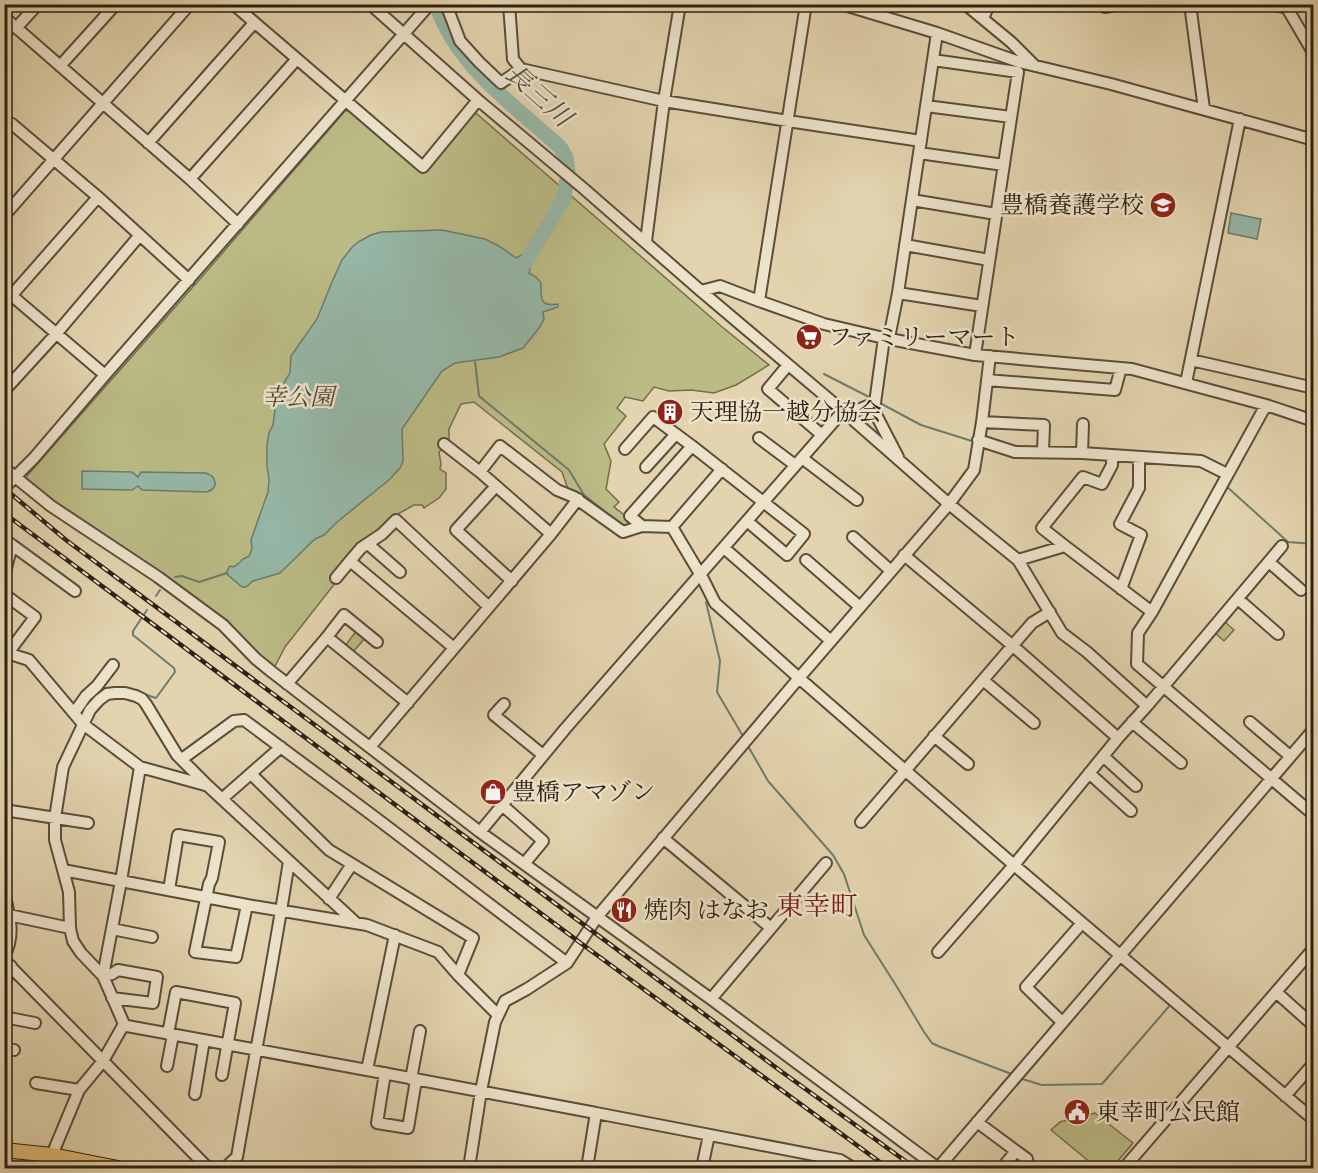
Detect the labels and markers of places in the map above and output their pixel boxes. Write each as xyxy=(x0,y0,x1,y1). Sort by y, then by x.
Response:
place label: 豊橋養護学校 xyxy=(1000,190,1144,224)
school or university icon: 豊橋養護学校 xyxy=(1148,190,1178,220)
supermarket icon: ファミリーマート xyxy=(794,322,824,352)
place label: ファミリーマート xyxy=(828,322,1020,356)
building icon: 天理協一越分協会 xyxy=(655,397,685,427)
place label: 天理協一越分協会 xyxy=(690,397,882,431)
shop icon: 豊橋アマゾン xyxy=(478,777,508,807)
place label: 豊橋アマゾン xyxy=(512,777,655,811)
restaurant icon: 焼肉 はなお xyxy=(609,895,639,925)
place label: 焼肉 はなお xyxy=(644,895,769,929)
public building icon: 東幸町公民館 xyxy=(1062,1097,1092,1127)
place label: 東幸町公民館 xyxy=(1096,1097,1240,1131)

